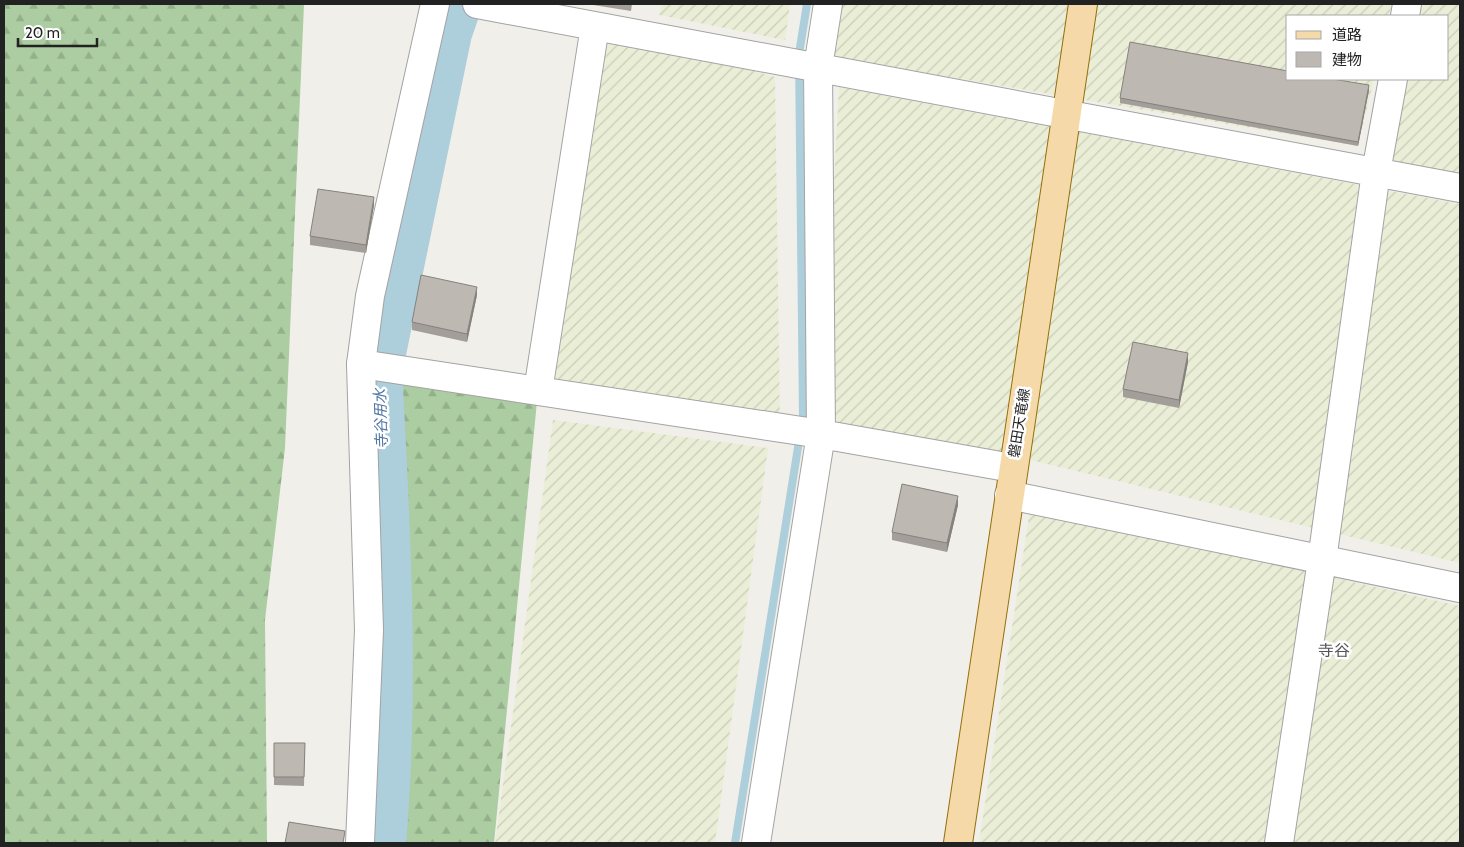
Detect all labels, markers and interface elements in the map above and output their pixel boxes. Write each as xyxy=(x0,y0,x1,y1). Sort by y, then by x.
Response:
scale bar xyxy=(18,15,96,47)
legend xyxy=(1286,15,1449,80)
text: 20 m xyxy=(25,24,60,42)
text: 道路 xyxy=(1332,26,1362,44)
text: 建物 xyxy=(1332,51,1362,69)
water label: 寺谷用水 xyxy=(371,387,391,449)
street label: 磐田天竜線 xyxy=(1005,387,1033,459)
district label: 寺谷 xyxy=(1318,641,1350,660)

